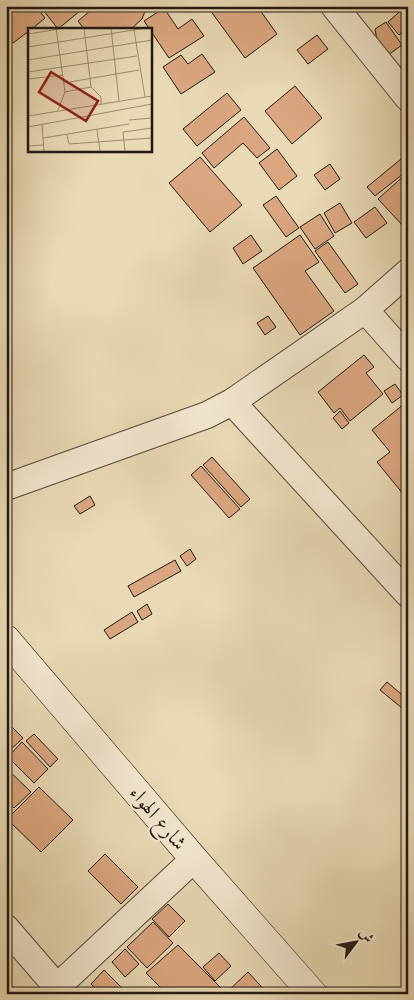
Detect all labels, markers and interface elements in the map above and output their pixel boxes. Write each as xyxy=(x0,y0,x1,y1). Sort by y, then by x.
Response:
inset map xyxy=(28,28,151,151)
street label: شارع الهواء xyxy=(120,779,194,858)
north arrow xyxy=(332,918,382,968)
text: ش xyxy=(355,924,378,946)

